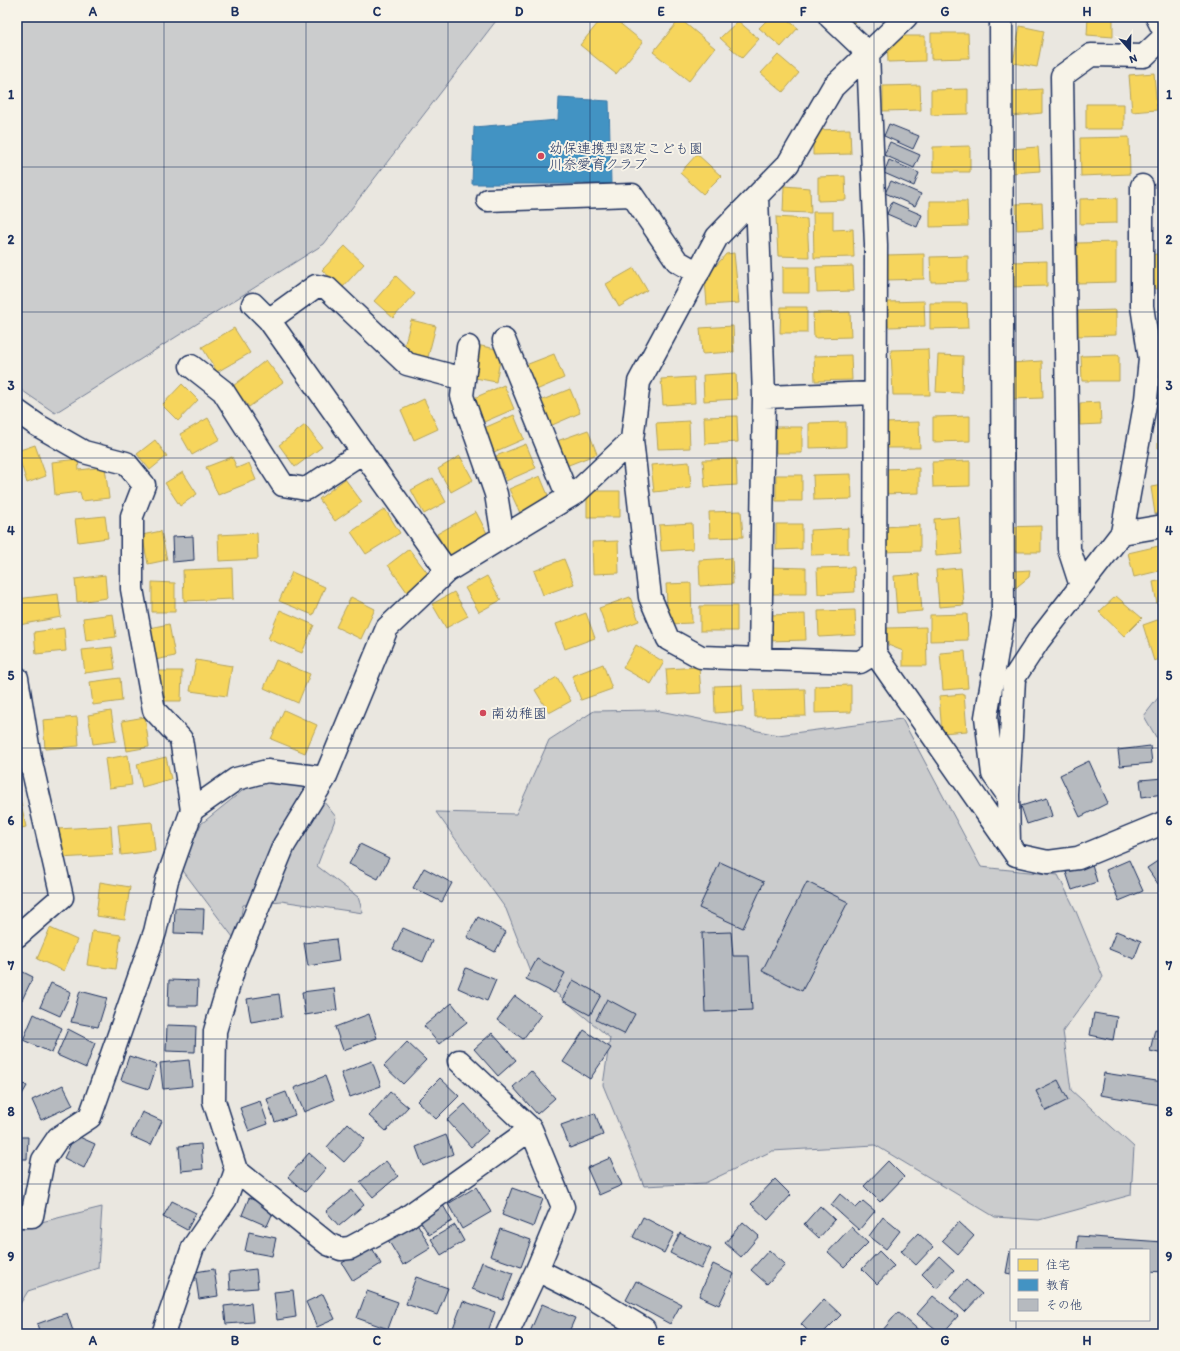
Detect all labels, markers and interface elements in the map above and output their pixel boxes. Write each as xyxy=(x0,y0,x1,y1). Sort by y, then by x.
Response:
text: A xyxy=(88,4,98,19)
text: B xyxy=(231,4,240,19)
text: C xyxy=(373,4,382,19)
text: D xyxy=(515,4,524,19)
text: E xyxy=(657,4,665,19)
text: F xyxy=(800,4,807,19)
text: G xyxy=(941,4,950,19)
text: H xyxy=(1083,4,1092,19)
north arrow xyxy=(1110,30,1150,70)
text: N xyxy=(1128,52,1139,66)
text: 1 xyxy=(8,87,14,102)
text: 1 xyxy=(1166,87,1172,102)
place label: 幼保連携型認定こども園 川奈愛育クラブ xyxy=(549,140,703,173)
marker: 幼保連携型認定こども園 川奈愛育クラブ xyxy=(536,151,546,161)
text: 2 xyxy=(8,232,15,247)
text: 2 xyxy=(1166,232,1173,247)
text: 3 xyxy=(7,378,15,393)
text: 3 xyxy=(1165,378,1173,393)
text: 4 xyxy=(7,523,15,538)
text: 4 xyxy=(1165,523,1173,538)
text: 5 xyxy=(8,668,15,683)
text: 5 xyxy=(1166,668,1173,683)
place label: 南幼稚園 xyxy=(491,705,547,722)
marker: 南幼稚園 xyxy=(478,708,488,718)
text: 6 xyxy=(8,813,15,828)
text: 6 xyxy=(1166,813,1173,828)
text: 7 xyxy=(7,958,15,973)
text: 7 xyxy=(1165,958,1173,973)
text: 8 xyxy=(7,1104,15,1119)
text: 8 xyxy=(1165,1104,1173,1119)
text: 9 xyxy=(8,1249,15,1264)
legend xyxy=(1010,1249,1150,1321)
text: 9 xyxy=(1166,1249,1173,1264)
text: 住宅 xyxy=(1046,1258,1070,1272)
text: 教育 xyxy=(1046,1278,1070,1292)
text: その他 xyxy=(1046,1298,1082,1312)
text: A xyxy=(88,1333,98,1348)
text: B xyxy=(231,1333,240,1348)
text: C xyxy=(373,1333,382,1348)
text: D xyxy=(515,1333,524,1348)
text: E xyxy=(657,1333,665,1348)
text: F xyxy=(800,1333,807,1348)
text: G xyxy=(941,1333,950,1348)
text: H xyxy=(1083,1333,1092,1348)

